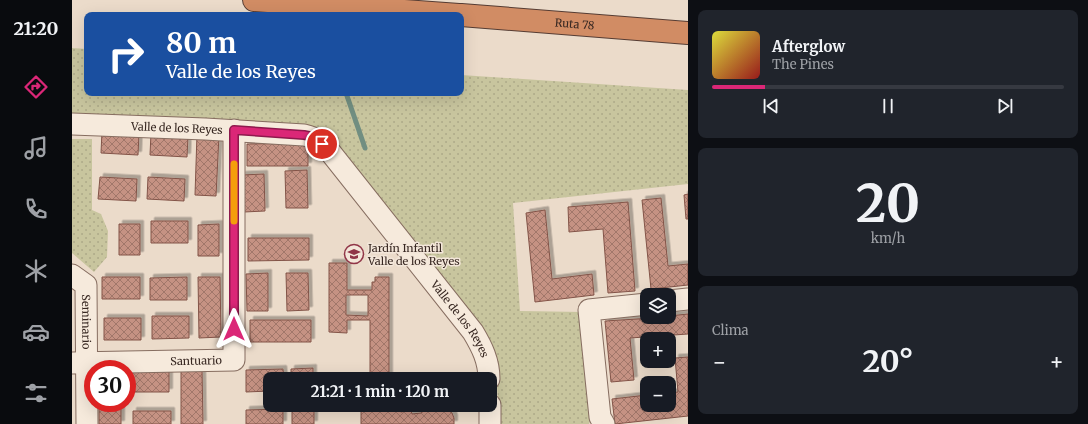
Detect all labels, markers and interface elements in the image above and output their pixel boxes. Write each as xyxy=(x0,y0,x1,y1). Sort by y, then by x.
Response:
street label: Ruta 78 xyxy=(554,15,595,33)
text: 21:20 xyxy=(14,17,58,40)
text: 80 m xyxy=(166,25,237,61)
icon: right xyxy=(100,28,152,80)
text: Afterglow xyxy=(772,37,845,56)
text: The Pines xyxy=(772,56,834,73)
text: Valle de los Reyes xyxy=(166,60,316,83)
icon: directions xyxy=(22,73,50,101)
icon: previous xyxy=(760,95,782,117)
icon: pause xyxy=(877,95,899,117)
icon: next xyxy=(994,95,1016,117)
street label: Valle de los Reyes xyxy=(130,119,223,137)
pin xyxy=(305,127,339,161)
icon: arrive xyxy=(311,133,333,155)
icon: music xyxy=(22,134,50,162)
text: 20 xyxy=(856,171,920,236)
icon: phone xyxy=(22,195,50,223)
text: km/h xyxy=(871,230,905,247)
place label: Jardín Infantil Valle de los Reyes xyxy=(367,241,460,268)
school or university icon: Jardín Infantil Valle de los Reyes xyxy=(343,243,365,265)
icon: climate xyxy=(22,257,50,285)
street label: Valle de los Reyes xyxy=(427,277,492,359)
map controls xyxy=(640,288,676,412)
button: layers xyxy=(640,288,676,324)
street label: Seminario xyxy=(79,294,93,350)
position arrow xyxy=(213,308,255,350)
icon: car xyxy=(22,318,50,346)
text: Clima xyxy=(712,322,749,339)
button: + xyxy=(640,332,676,368)
text: 20° xyxy=(863,342,913,380)
text: − xyxy=(712,348,727,376)
text: + xyxy=(1049,348,1064,376)
street label: Santuario xyxy=(170,353,223,368)
speed limit sign: 30 xyxy=(84,360,136,412)
button: − xyxy=(640,376,676,412)
icon: filters xyxy=(22,379,50,407)
text: 21:21 · 1 min · 120 m xyxy=(311,382,449,401)

